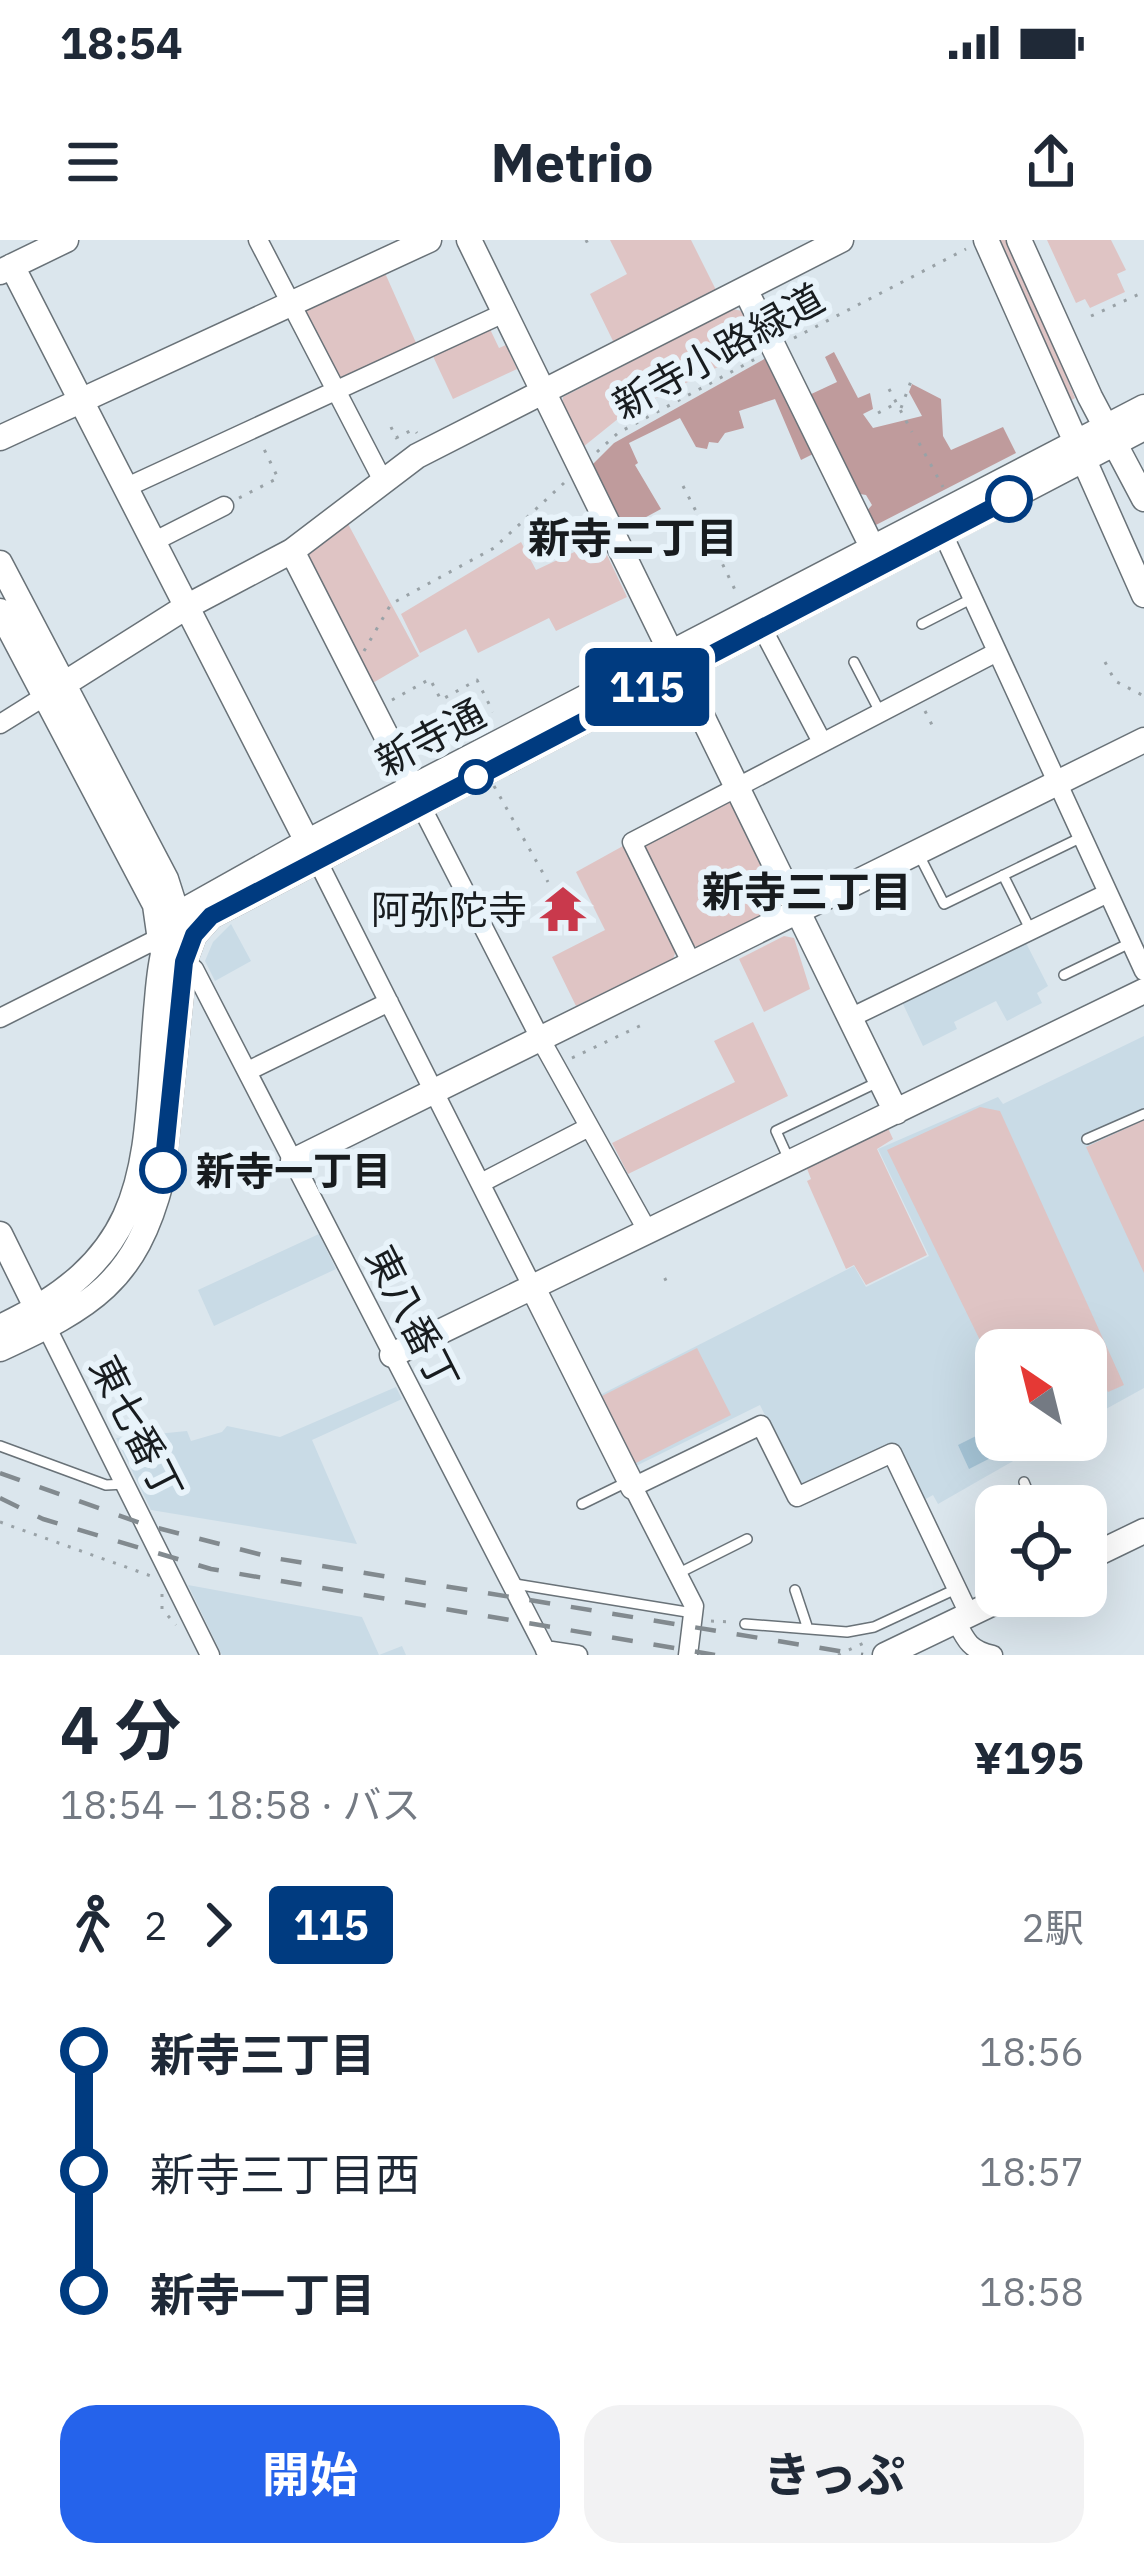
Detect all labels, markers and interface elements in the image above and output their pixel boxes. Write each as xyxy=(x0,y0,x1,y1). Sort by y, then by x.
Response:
text: 18:54 xyxy=(60,13,183,71)
text: Metrio xyxy=(491,127,653,197)
icon: menu xyxy=(60,129,126,195)
icon: share xyxy=(1018,129,1084,195)
street label: 新寺小路緑道 xyxy=(603,272,833,430)
unlabelled marker xyxy=(987,477,1031,521)
district label: 新寺二丁目 xyxy=(528,510,738,565)
line badge: 115 xyxy=(578,648,716,726)
text: 115 xyxy=(609,659,685,714)
street label: 新寺通 xyxy=(366,687,494,787)
unlabelled marker xyxy=(460,761,492,793)
district label: 新寺三丁目 xyxy=(702,864,912,919)
place label: 阿弥陀寺 xyxy=(371,884,527,935)
temple icon: 阿弥陀寺 xyxy=(538,884,588,934)
place label: 新寺一丁目 xyxy=(196,1145,391,1196)
marker: 新寺一丁目 xyxy=(141,1148,185,1192)
street label: 東八番丁 xyxy=(355,1237,471,1399)
north arrow xyxy=(975,1329,1107,1461)
map controls xyxy=(975,1329,1107,1617)
street label: 東七番丁 xyxy=(79,1347,195,1509)
button: locate xyxy=(975,1485,1107,1617)
text: 4 分 xyxy=(60,1686,181,1772)
text: ¥195 xyxy=(974,1728,1084,1786)
text: 18:54 – 18:58 · バス xyxy=(60,1779,420,1830)
icon: walk xyxy=(60,1892,126,1958)
icon: forward xyxy=(185,1892,251,1958)
text: 115 xyxy=(293,1897,369,1952)
text: 2 xyxy=(144,1900,167,1951)
text: 2駅 xyxy=(1022,1902,1084,1953)
text: 新寺三丁目 xyxy=(150,2025,375,2083)
text: 18:56 xyxy=(979,2026,1084,2077)
text: 新寺三丁目西 xyxy=(150,2145,420,2203)
text: 18:57 xyxy=(979,2146,1084,2197)
text: 新寺一丁目 xyxy=(150,2265,375,2323)
text: 18:58 xyxy=(979,2266,1084,2317)
button: 開始 xyxy=(60,2405,560,2543)
button: きっぷ xyxy=(584,2405,1084,2543)

